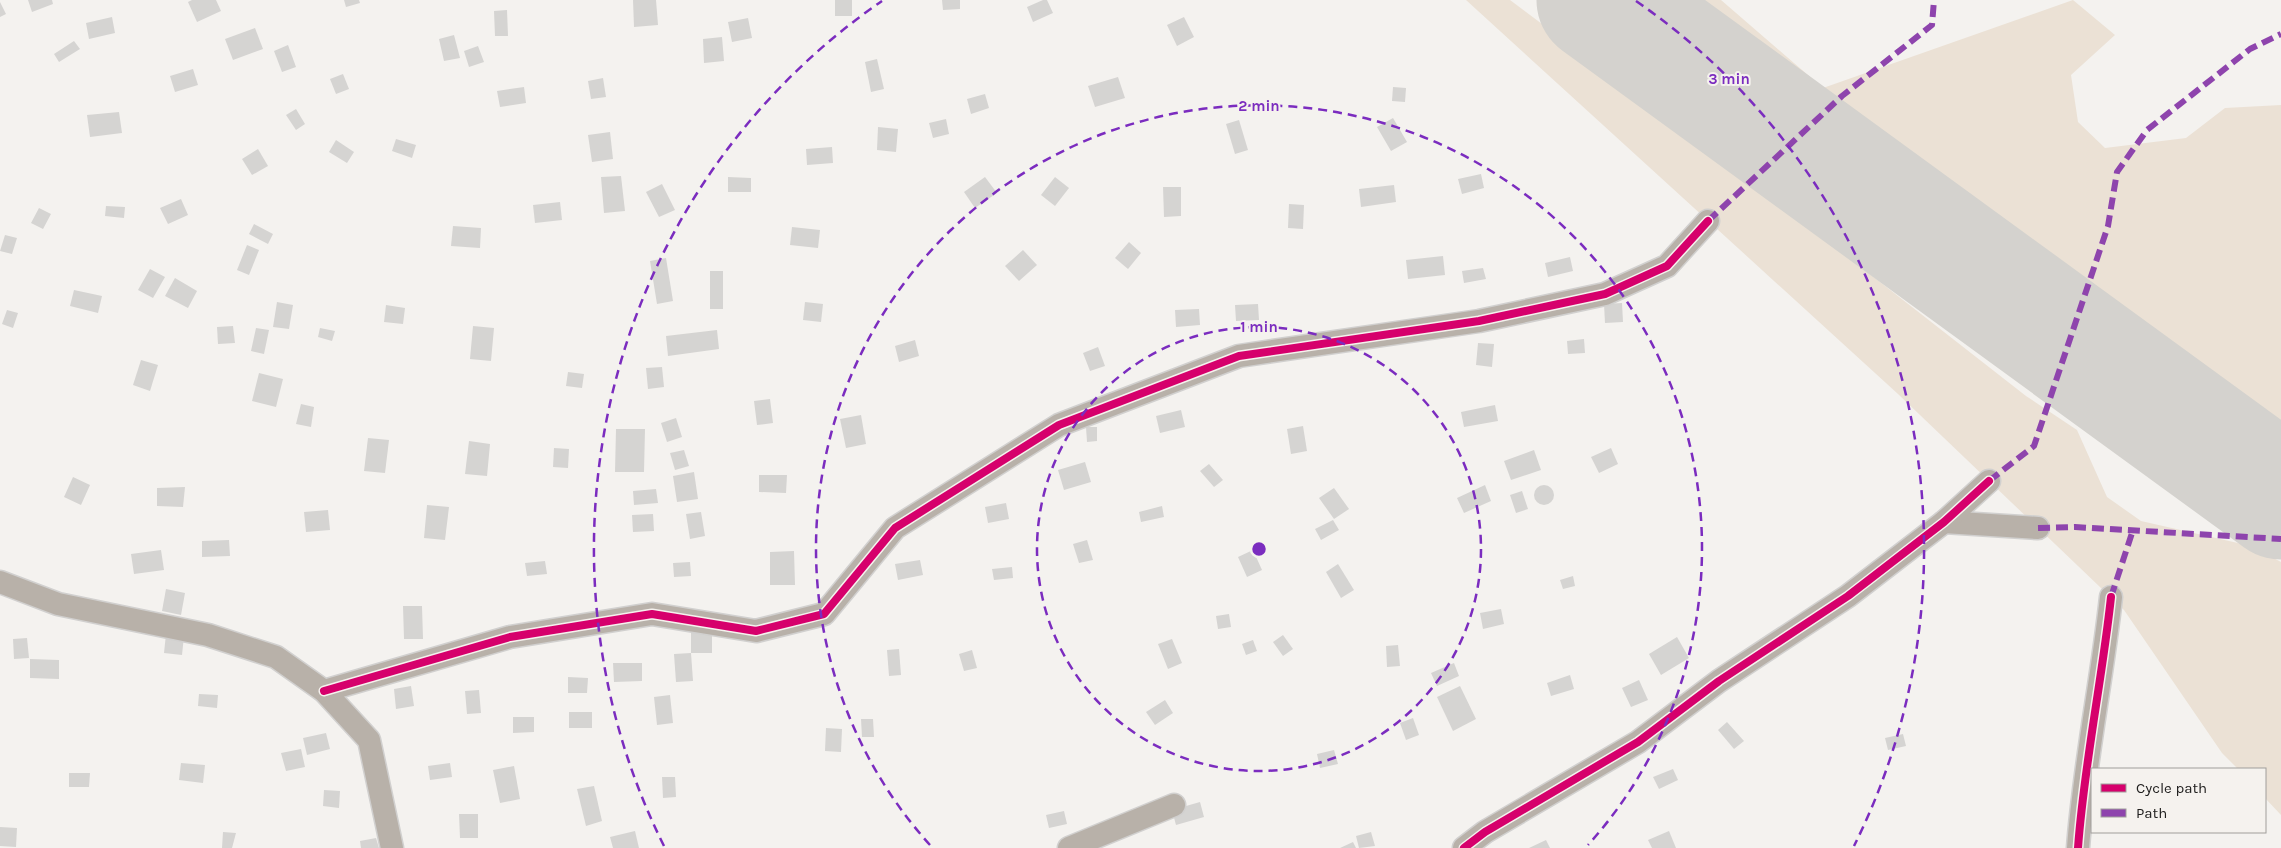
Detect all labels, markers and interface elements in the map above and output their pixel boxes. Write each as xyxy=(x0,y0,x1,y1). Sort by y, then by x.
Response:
text: 3 min xyxy=(1708,70,1750,88)
text: 2 min xyxy=(1238,97,1280,115)
text: 1 min xyxy=(1240,318,1278,336)
centre of rings xyxy=(1250,540,1268,558)
legend xyxy=(2091,768,2266,833)
text: Cycle path xyxy=(2136,779,2207,797)
text: Path xyxy=(2136,804,2167,822)

